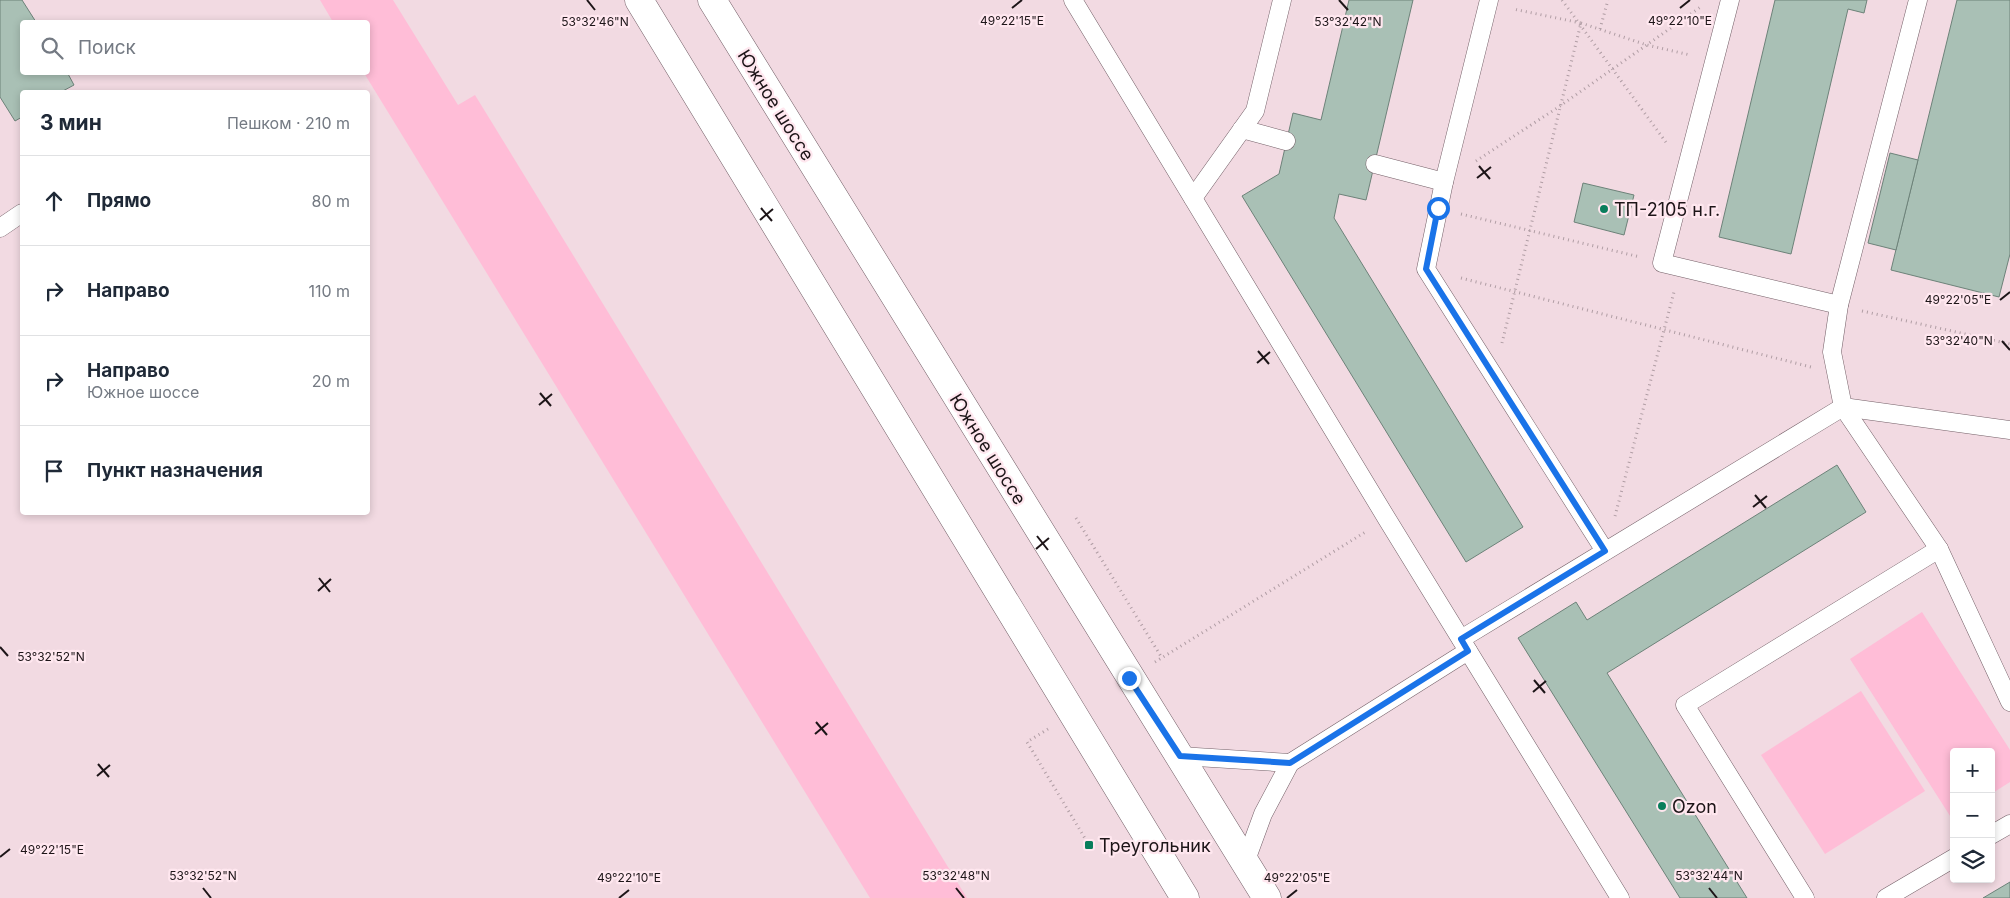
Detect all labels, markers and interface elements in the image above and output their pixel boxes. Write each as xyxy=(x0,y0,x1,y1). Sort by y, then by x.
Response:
text: 49°22'15"E xyxy=(980,13,1044,28)
text: 49°22'10"E xyxy=(1648,13,1712,28)
text: 53°32'46"N xyxy=(561,14,629,29)
text: 53°32'42"N xyxy=(1314,14,1382,29)
search box xyxy=(20,20,370,75)
icon: search xyxy=(38,34,66,62)
text: Поиск xyxy=(78,36,136,59)
street label: Южное шоссе xyxy=(734,46,818,164)
text: 3 мин xyxy=(40,110,102,135)
text: Пешком · 210 m xyxy=(227,113,350,133)
icon: ahead xyxy=(40,187,68,215)
text: Прямо xyxy=(87,189,151,212)
text: 80 m xyxy=(311,191,350,211)
route start xyxy=(1427,197,1450,220)
place label: ТП-2105 н.г. xyxy=(1614,199,1720,220)
marker: ТП-2105 н.г. xyxy=(1598,203,1610,215)
icon: right xyxy=(40,277,68,305)
text: Направо xyxy=(87,279,170,302)
text: 110 m xyxy=(308,281,350,301)
text: 49°22'05"E xyxy=(1925,292,1991,307)
text: 53°32'40"N xyxy=(1925,333,1993,348)
text: Направо xyxy=(87,359,170,382)
icon: right xyxy=(40,367,68,395)
text: 20 m xyxy=(312,371,350,391)
text: Южное шоссе xyxy=(87,382,199,402)
street label: Южное шоссе xyxy=(946,390,1030,508)
icon: arrive xyxy=(40,457,68,485)
text: Пункт назначения xyxy=(87,459,263,482)
text: 53°32'52"N xyxy=(17,649,85,664)
route end xyxy=(1118,667,1141,690)
map controls xyxy=(1950,748,1995,883)
button: + xyxy=(1950,748,1995,793)
button: − xyxy=(1950,793,1995,838)
place label: Ozon xyxy=(1672,796,1717,817)
marker: Ozon xyxy=(1656,800,1668,812)
place label: Треугольник xyxy=(1099,835,1211,856)
button: layers xyxy=(1950,838,1995,883)
marker: Треугольник xyxy=(1083,839,1095,851)
text: 49°22'15"E xyxy=(20,842,84,857)
text: 53°32'52"N xyxy=(169,868,237,883)
text: 53°32'48"N xyxy=(922,868,990,883)
text: 53°32'44"N xyxy=(1675,868,1743,883)
text: 49°22'10"E xyxy=(597,870,661,885)
text: 49°22'05"E xyxy=(1264,870,1330,885)

